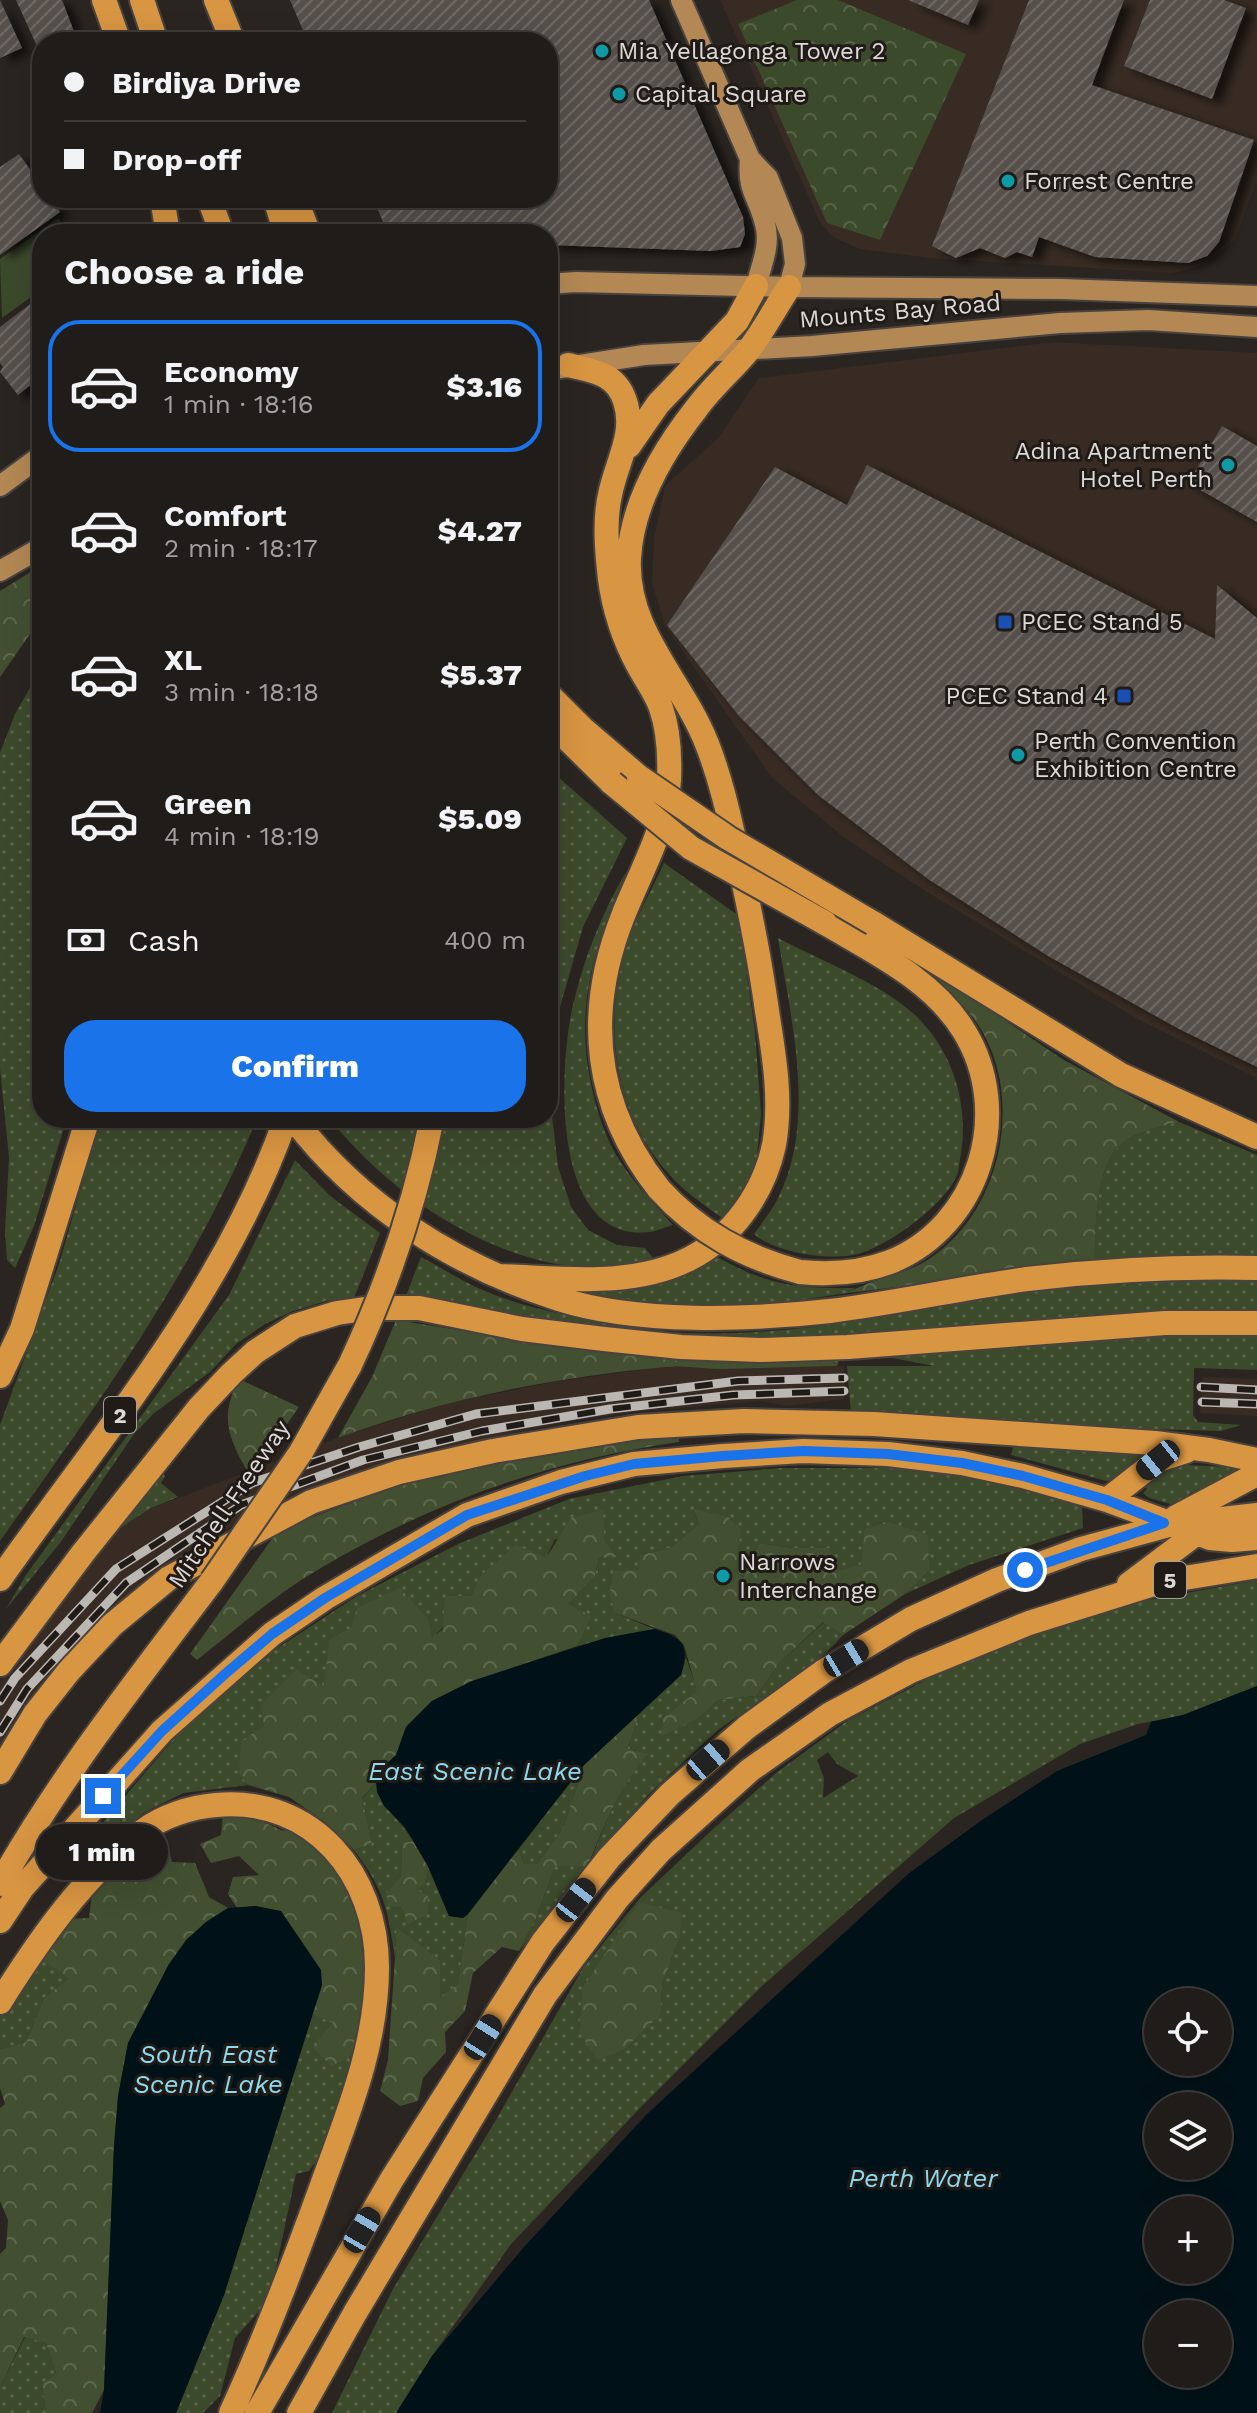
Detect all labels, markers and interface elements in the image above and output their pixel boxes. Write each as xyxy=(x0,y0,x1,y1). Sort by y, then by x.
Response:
place label: Mia Yellagonga Tower 2 xyxy=(618,37,885,65)
marker: Mia Yellagonga Tower 2 xyxy=(593,42,611,60)
text: Birdiya Drive xyxy=(112,65,301,100)
place label: Capital Square xyxy=(635,80,807,108)
marker: Capital Square xyxy=(610,85,628,103)
text: Drop-off xyxy=(112,142,241,177)
place label: Forrest Centre xyxy=(1024,167,1194,195)
marker: Forrest Centre xyxy=(999,172,1017,190)
text: Choose a ride xyxy=(64,251,304,293)
street label: Mounts Bay Road xyxy=(798,288,1002,334)
icon: car xyxy=(68,350,140,422)
text: Economy xyxy=(164,354,299,389)
text: $3.16 xyxy=(447,369,522,404)
text: 1 min · 18:16 xyxy=(164,389,314,419)
place label: Adina Apartment Hotel Perth xyxy=(1015,437,1212,493)
marker: Adina Apartment Hotel Perth xyxy=(1219,456,1237,474)
icon: car xyxy=(68,494,140,566)
text: Comfort xyxy=(164,498,286,533)
text: $4.27 xyxy=(438,513,522,548)
text: 2 min · 18:17 xyxy=(164,533,317,563)
place label: PCEC Stand 5 xyxy=(1021,608,1183,636)
marker: PCEC Stand 5 xyxy=(996,613,1014,631)
icon: car xyxy=(68,638,140,710)
text: XL xyxy=(164,642,202,677)
text: $5.37 xyxy=(440,657,522,692)
text: 3 min · 18:18 xyxy=(164,677,319,707)
place label: PCEC Stand 4 xyxy=(946,682,1108,710)
marker: PCEC Stand 4 xyxy=(1115,687,1133,705)
place label: Perth Convention Exhibition Centre xyxy=(1034,727,1237,783)
marker: Perth Convention Exhibition Centre xyxy=(1009,746,1027,764)
icon: car xyxy=(68,782,140,854)
text: Green xyxy=(164,786,252,821)
text: $5.09 xyxy=(438,801,522,836)
text: 4 min · 18:19 xyxy=(164,821,320,851)
icon: cash xyxy=(64,918,108,962)
text: Cash xyxy=(128,923,200,958)
text: 400 m xyxy=(444,925,526,955)
button: Confirm xyxy=(64,1020,526,1112)
road number: 2 xyxy=(104,1397,136,1433)
street label: Mitchell Freeway xyxy=(162,1414,296,1593)
car xyxy=(1132,1436,1184,1484)
place label: Narrows Interchange xyxy=(739,1548,877,1604)
route start xyxy=(1007,1552,1043,1588)
road number: 5 xyxy=(1154,1562,1186,1598)
marker: Narrows Interchange xyxy=(714,1567,732,1585)
car xyxy=(819,1635,873,1681)
car xyxy=(682,1735,734,1785)
water label: East Scenic Lake xyxy=(368,1756,582,1786)
route end xyxy=(85,1778,121,1814)
callout: 1 min xyxy=(37,1824,169,1880)
text: 1 min xyxy=(69,1837,135,1867)
car xyxy=(552,1874,600,1926)
map controls xyxy=(1144,1988,1232,2388)
button: locate xyxy=(1144,1988,1232,2076)
car xyxy=(460,2010,506,2064)
water label: South East Scenic Lake xyxy=(133,2039,283,2099)
button: layers xyxy=(1144,2092,1232,2180)
water label: Perth Water xyxy=(848,2163,998,2193)
button: + xyxy=(1144,2196,1232,2284)
car xyxy=(340,2203,384,2257)
button: − xyxy=(1144,2300,1232,2388)

